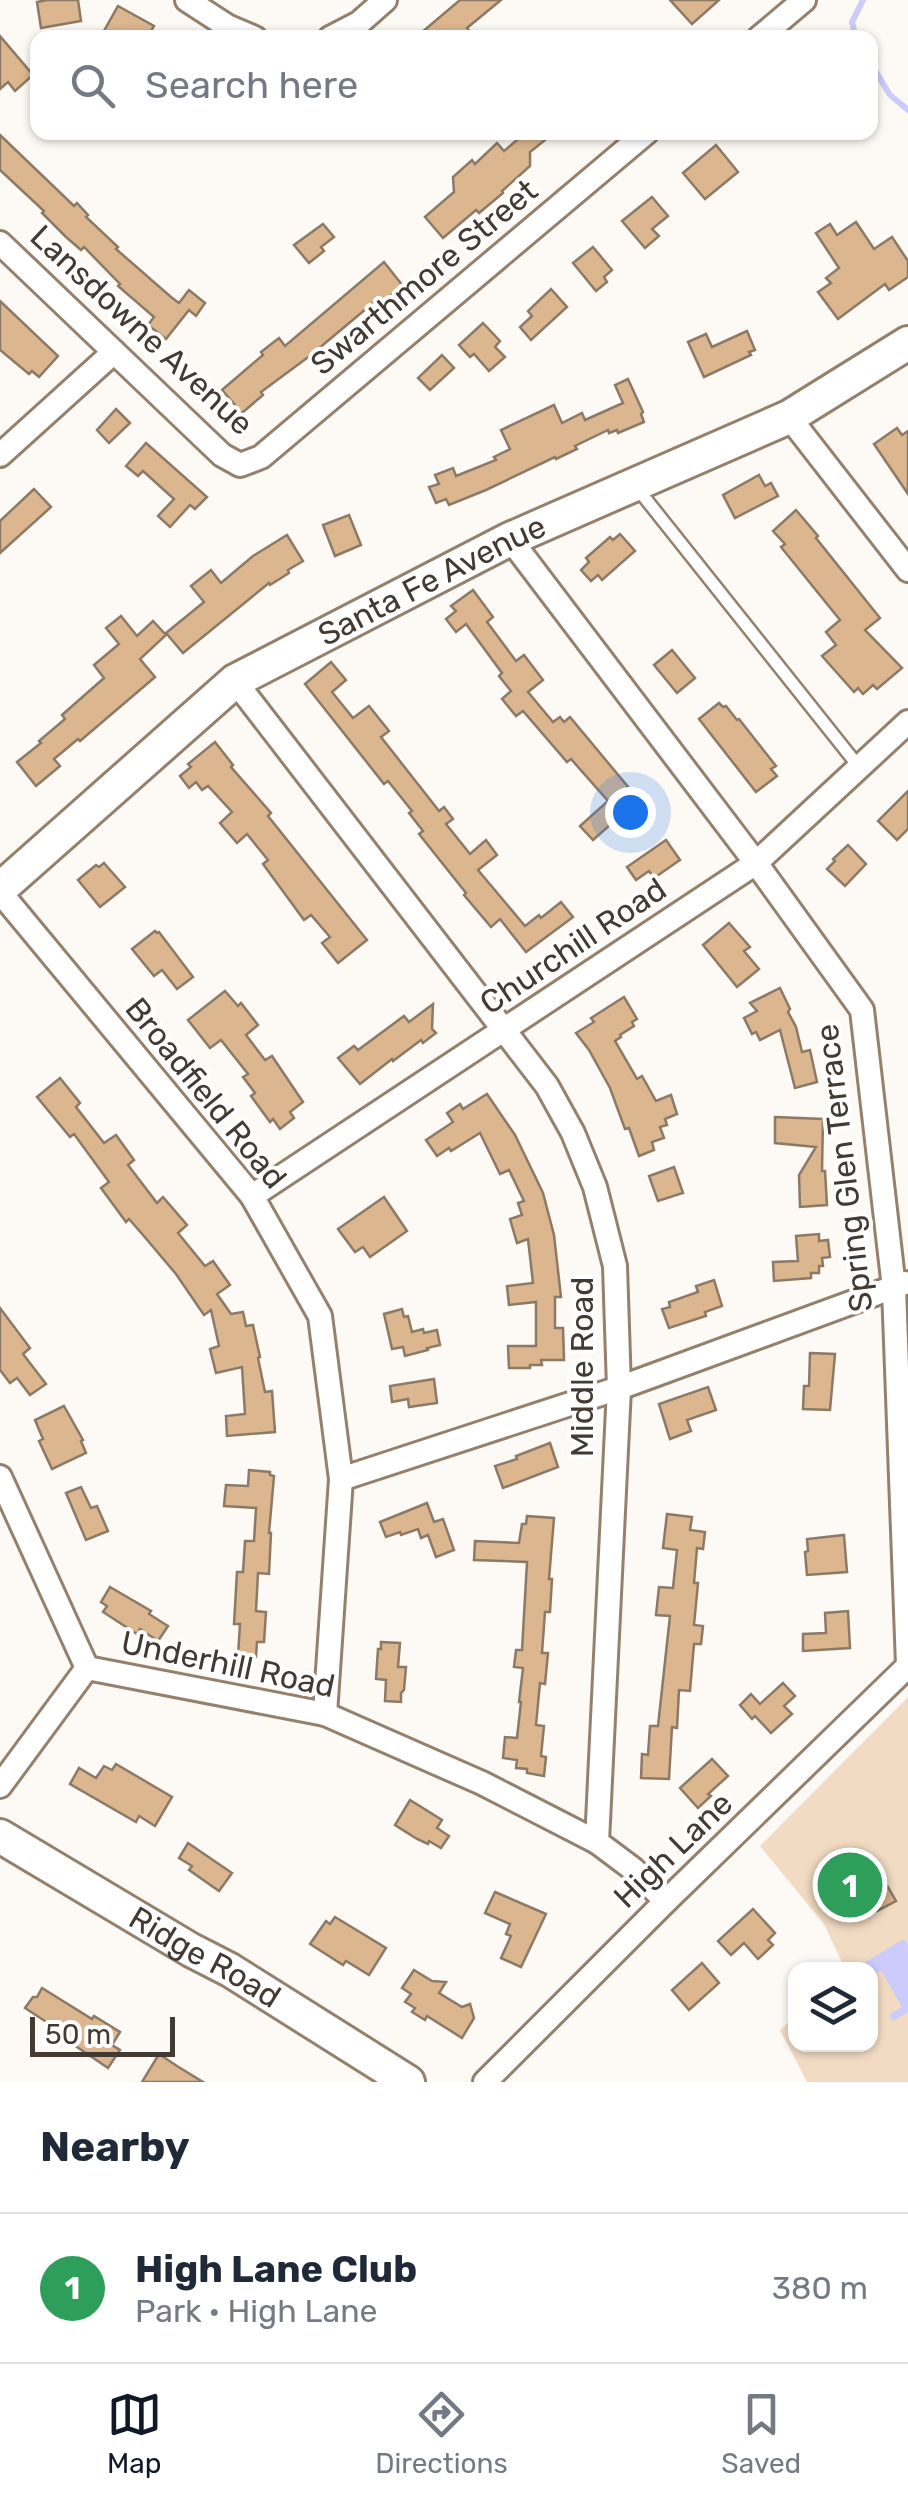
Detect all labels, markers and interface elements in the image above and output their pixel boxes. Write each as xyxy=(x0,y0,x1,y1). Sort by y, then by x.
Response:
search box xyxy=(30,30,878,140)
icon: search xyxy=(65,58,120,113)
text: Search here xyxy=(145,62,358,108)
street label: Swarthmore Street xyxy=(303,171,545,383)
street label: Lansdowne Avenue xyxy=(23,217,261,443)
street label: Santa Fe Avenue xyxy=(312,507,551,654)
your location xyxy=(605,787,656,838)
street label: Churchill Road xyxy=(473,870,673,1022)
street label: Broadfield Road xyxy=(118,990,294,1196)
street label: Spring Glen Terrace xyxy=(807,1022,881,1314)
street label: Middle Road xyxy=(563,1277,601,1457)
street label: Underhill Road xyxy=(118,1623,338,1705)
street label: High Lane xyxy=(606,1784,740,1916)
pin: 1 xyxy=(818,1848,882,1922)
street label: Ridge Road xyxy=(122,1898,288,2016)
map controls xyxy=(788,1962,878,2052)
button: layers xyxy=(788,1962,878,2052)
scale bar xyxy=(30,2012,175,2056)
text: 50 m xyxy=(45,2018,111,2051)
text: Nearby xyxy=(40,2122,190,2172)
text: High Lane Club xyxy=(135,2246,417,2292)
text: 1 xyxy=(65,2269,80,2307)
text: 380 m xyxy=(772,2269,868,2307)
text: Park · High Lane xyxy=(135,2292,378,2330)
tab: Map xyxy=(107,2387,162,2480)
tab: Directions xyxy=(375,2387,508,2480)
tab: Saved xyxy=(721,2387,801,2480)

